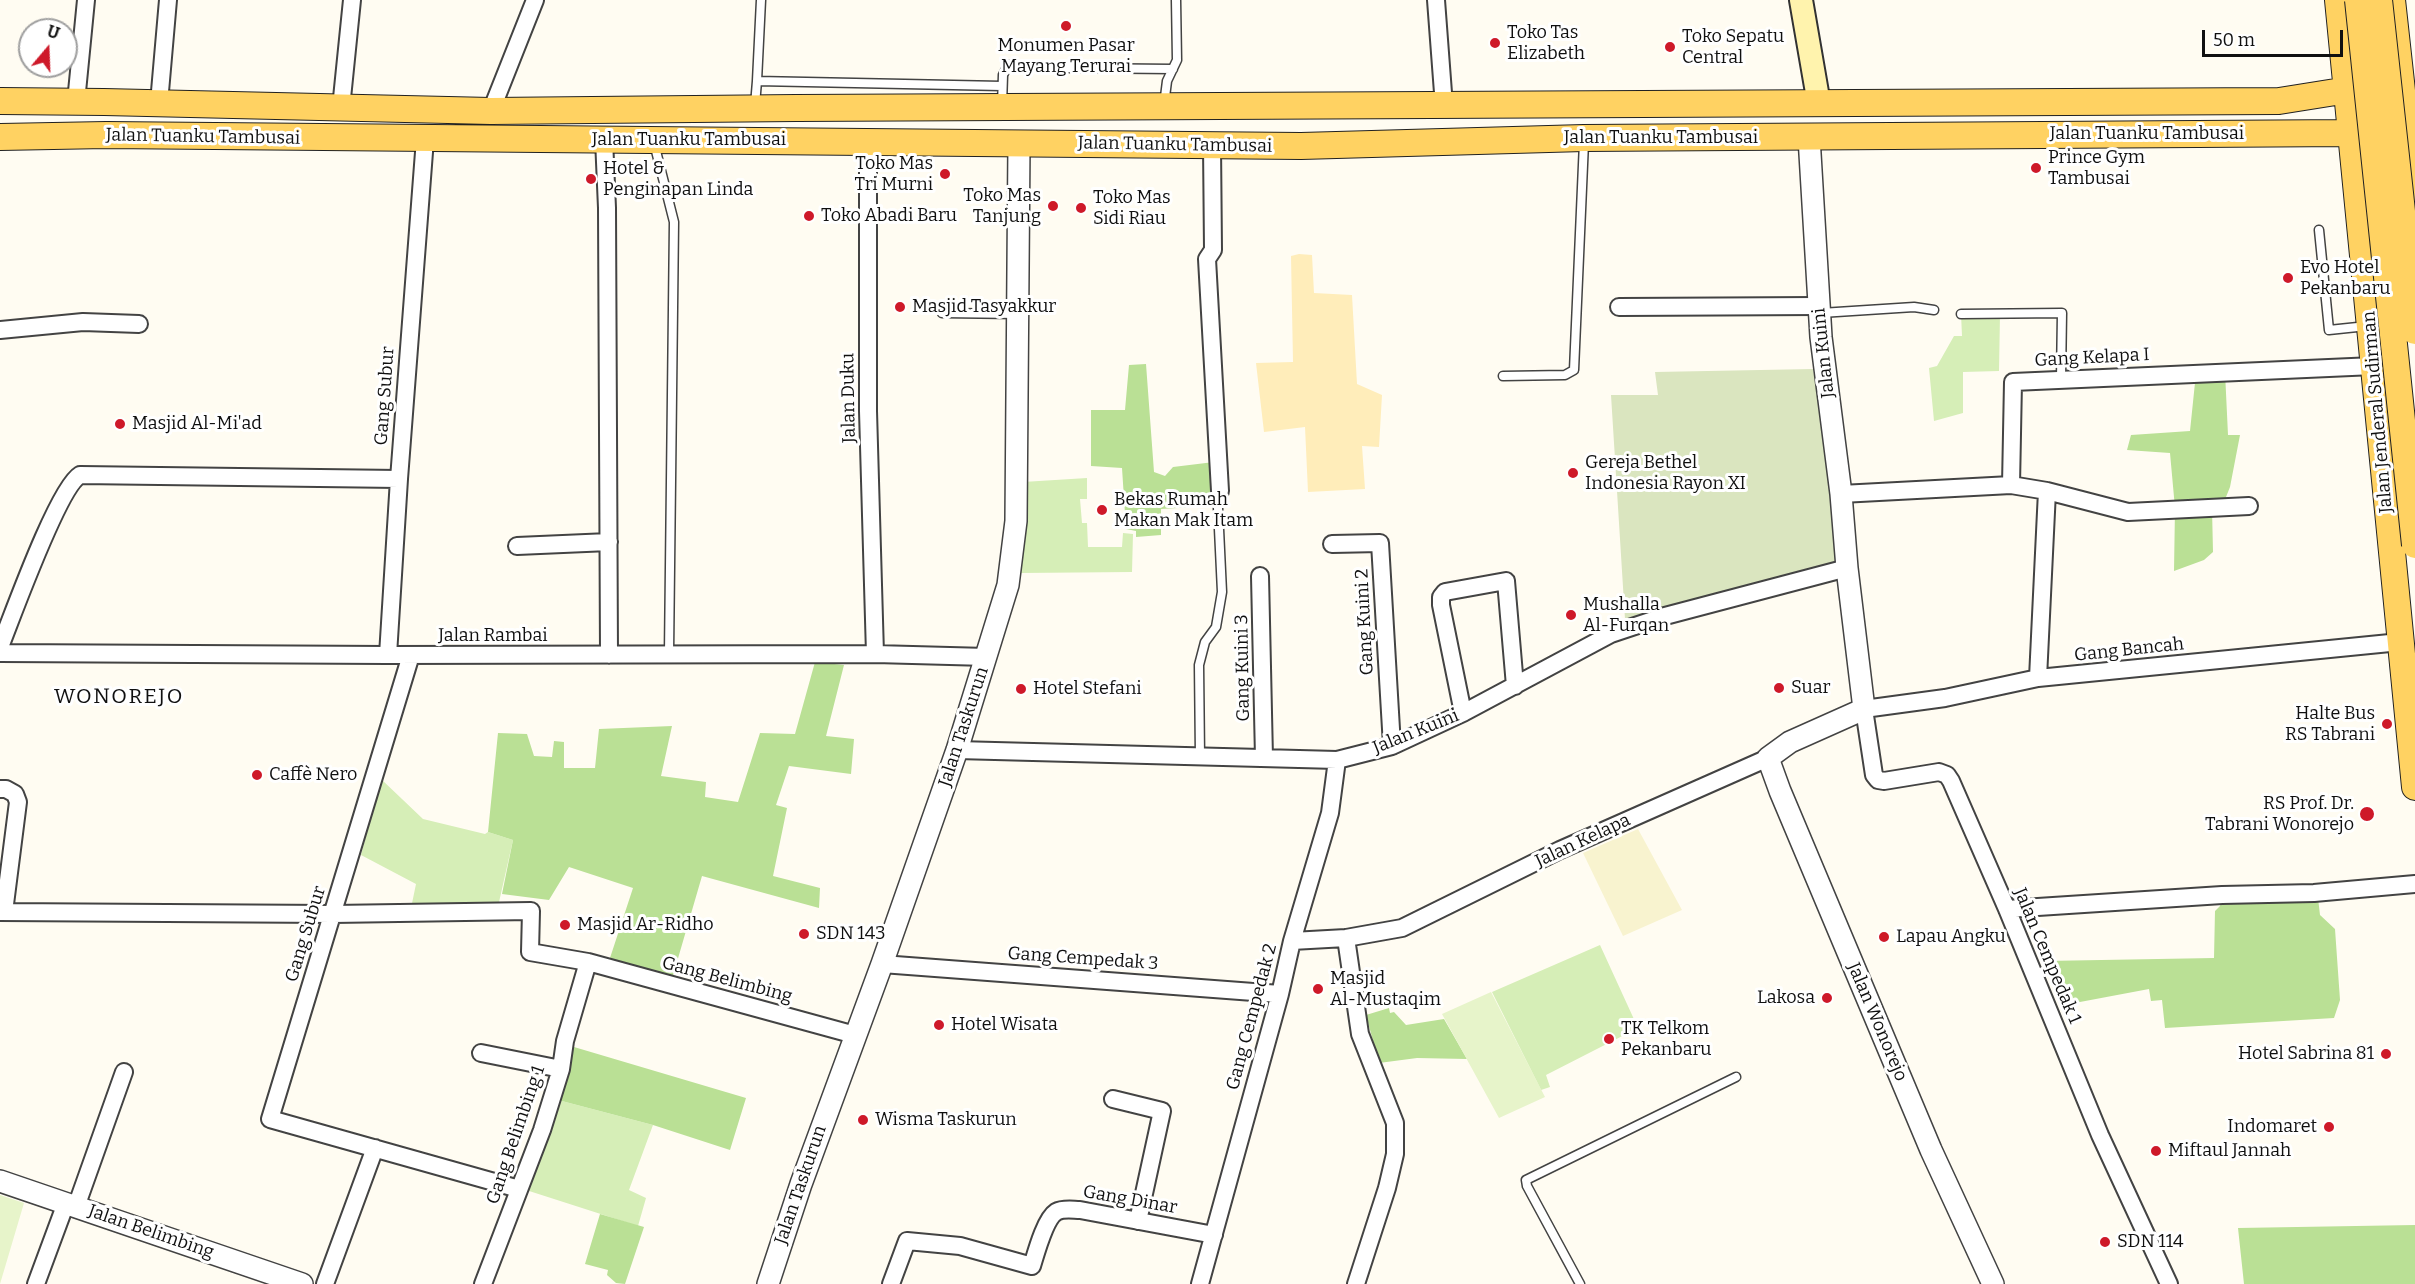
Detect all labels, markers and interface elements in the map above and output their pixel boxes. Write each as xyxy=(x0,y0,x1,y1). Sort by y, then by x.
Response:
north arrow xyxy=(18,18,78,78)
scale bar xyxy=(2205,18,2346,56)
marker: Monumen Pasar Mayang Terurai xyxy=(1059,19,1073,33)
text: U xyxy=(45,21,62,43)
place label: Toko Tas Elizabeth xyxy=(1507,22,1585,64)
place label: Toko Sepatu Central xyxy=(1682,26,1784,68)
text: 50 m xyxy=(2213,29,2255,51)
place label: Monumen Pasar Mayang Terurai xyxy=(997,35,1135,78)
marker: Toko Tas Elizabeth xyxy=(1488,36,1502,50)
marker: Toko Sepatu Central xyxy=(1663,40,1677,54)
street label: Jalan Tuanku Tambusai xyxy=(2050,123,2244,145)
street label: Jalan Tuanku Tambusai xyxy=(106,125,300,149)
street label: Jalan Tuanku Tambusai xyxy=(1564,127,1758,149)
street label: Jalan Tuanku Tambusai xyxy=(592,129,786,151)
street label: Jalan Tuanku Tambusai xyxy=(1078,133,1272,157)
place label: Prince Gym Tambusai xyxy=(2048,147,2145,190)
place label: Toko Mas Tri Murni xyxy=(855,153,933,195)
place label: Hotel & Penginapan Linda xyxy=(603,158,753,201)
marker: Prince Gym Tambusai xyxy=(2029,161,2043,175)
marker: Toko Mas Tri Murni xyxy=(938,167,952,181)
marker: Hotel & Penginapan Linda xyxy=(584,172,598,186)
place label: Toko Mas Tanjung xyxy=(963,185,1041,228)
place label: Toko Mas Sidi Riau xyxy=(1093,187,1171,230)
marker: Toko Mas Tanjung xyxy=(1046,199,1060,213)
marker: Toko Mas Sidi Riau xyxy=(1074,201,1088,215)
place label: Toko Abadi Baru xyxy=(821,205,957,227)
marker: Toko Abadi Baru xyxy=(802,209,816,223)
place label: Evo Hotel Pekanbaru xyxy=(2300,257,2391,300)
marker: Evo Hotel Pekanbaru xyxy=(2281,271,2295,285)
place label: Masjid Tasyakkur xyxy=(912,296,1056,318)
marker: Masjid Tasyakkur xyxy=(893,300,907,314)
street label: Jalan Kuini xyxy=(1809,307,1839,399)
street label: Jalan Jenderal Sudirman xyxy=(2358,310,2398,514)
street label: Gang Kelapa I xyxy=(2034,344,2150,372)
street label: Gang Subur xyxy=(371,346,399,446)
street label: Jalan Duku xyxy=(837,353,861,443)
place label: Masjid Al-Mi'ad xyxy=(132,413,262,435)
marker: Masjid Al-Mi'ad xyxy=(113,417,127,431)
place label: Gereja Bethel Indonesia Rayon XI xyxy=(1585,452,1746,494)
marker: Gereja Bethel Indonesia Rayon XI xyxy=(1566,466,1580,480)
place label: Bekas Rumah Makan Mak Itam xyxy=(1114,489,1253,532)
marker: Bekas Rumah Makan Mak Itam xyxy=(1095,503,1109,517)
street label: Gang Kuini 2 xyxy=(1351,568,1379,676)
place label: Mushalla Al-Furqan xyxy=(1583,594,1669,636)
marker: Mushalla Al-Furqan xyxy=(1564,608,1578,622)
street label: Gang Kuini 3 xyxy=(1231,614,1255,722)
street label: Jalan Rambai xyxy=(438,625,548,647)
street label: Gang Bancah xyxy=(2073,633,2185,667)
street label: Jalan Taskurun xyxy=(934,664,994,790)
place label: Suar xyxy=(1791,677,1830,699)
place label: Hotel Stefani xyxy=(1033,678,1142,700)
marker: Suar xyxy=(1772,681,1786,695)
marker: Hotel Stefani xyxy=(1014,682,1028,696)
district label: WONOREJO xyxy=(54,684,184,710)
place label: Halte Bus RS Tabrani xyxy=(2285,703,2375,746)
street label: Jalan Kuini xyxy=(1370,705,1462,759)
marker: Halte Bus RS Tabrani xyxy=(2380,717,2394,731)
place label: Caffè Nero xyxy=(269,764,357,786)
marker: Caffè Nero xyxy=(250,768,264,782)
place label: RS Prof. Dr. Tabrani Wonorejo xyxy=(2205,793,2354,836)
marker: RS Prof. Dr. Tabrani Wonorejo xyxy=(2358,805,2376,823)
street label: Jalan Kelapa xyxy=(1532,810,1634,872)
street label: Gang Subur xyxy=(281,883,331,985)
street label: Jalan Cempedak 1 xyxy=(2009,885,2085,1027)
place label: Masjid Ar-Ridho xyxy=(577,914,713,936)
marker: Masjid Ar-Ridho xyxy=(558,918,572,932)
place label: SDN 143 xyxy=(816,923,885,945)
place label: Lapau Angku xyxy=(1896,926,2006,948)
marker: SDN 143 xyxy=(797,927,811,941)
marker: Lapau Angku xyxy=(1877,930,1891,944)
street label: Gang Cempedak 2 xyxy=(1222,942,1282,1092)
street label: Gang Cempedak 3 xyxy=(1007,943,1159,975)
street label: Gang Belimbing xyxy=(659,952,795,1008)
street label: Jalan Wonorejo xyxy=(1842,959,1912,1085)
place label: Masjid Al-Mustaqim xyxy=(1330,968,1441,1010)
marker: Masjid Al-Mustaqim xyxy=(1311,982,1325,996)
place label: Lakosa xyxy=(1757,987,1815,1009)
marker: Lakosa xyxy=(1820,991,1834,1005)
place label: Hotel Wisata xyxy=(951,1014,1058,1036)
marker: Hotel Wisata xyxy=(932,1018,946,1032)
place label: TK Telkom Pekanbaru xyxy=(1621,1018,1712,1060)
marker: TK Telkom Pekanbaru xyxy=(1602,1032,1616,1046)
place label: Hotel Sabrina 81 xyxy=(2238,1043,2374,1065)
marker: Hotel Sabrina 81 xyxy=(2379,1047,2393,1061)
street label: Gang Belimbing 1 xyxy=(482,1063,550,1207)
place label: Wisma Taskurun xyxy=(875,1109,1017,1131)
marker: Wisma Taskurun xyxy=(856,1113,870,1127)
place label: Indomaret xyxy=(2227,1116,2317,1138)
marker: Indomaret xyxy=(2322,1120,2336,1134)
street label: Jalan Taskurun xyxy=(770,1123,832,1247)
place label: Miftaul Jannah xyxy=(2168,1140,2291,1162)
marker: Miftaul Jannah xyxy=(2149,1144,2163,1158)
street label: Gang Dinar xyxy=(1081,1181,1179,1219)
street label: Jalan Belimbing xyxy=(85,1200,217,1264)
place label: SDN 114 xyxy=(2117,1231,2183,1253)
marker: SDN 114 xyxy=(2098,1235,2112,1249)

